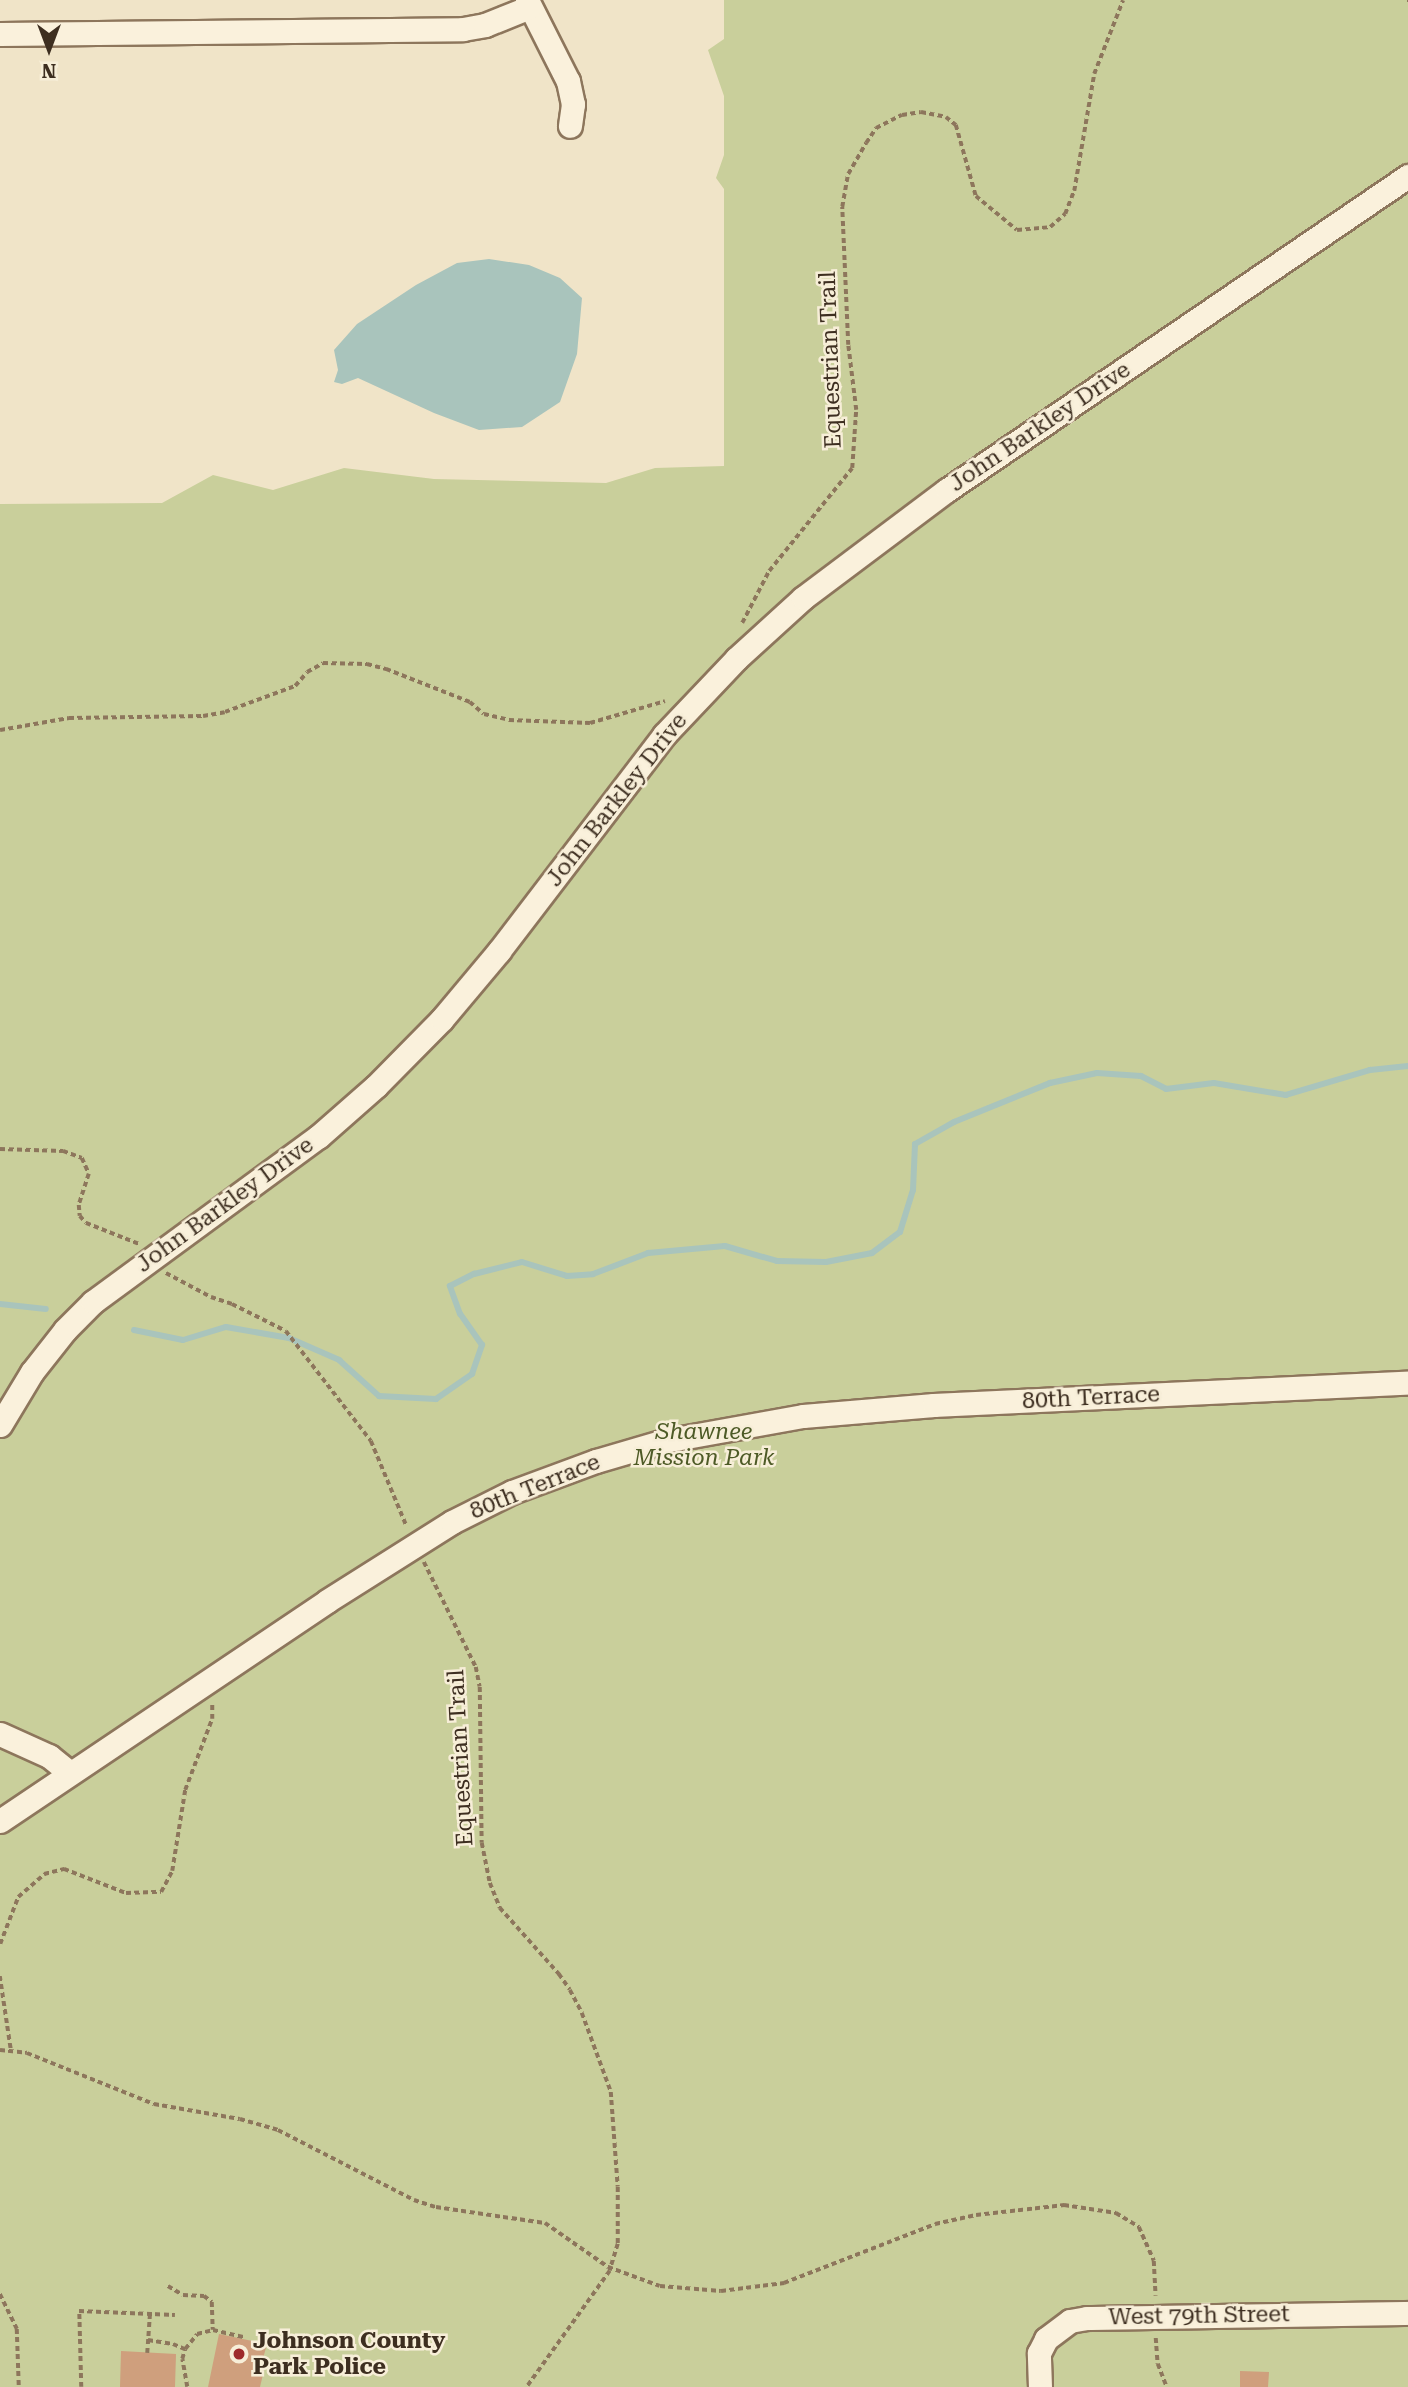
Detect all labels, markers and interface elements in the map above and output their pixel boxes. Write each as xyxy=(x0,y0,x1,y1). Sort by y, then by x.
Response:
north arrow xyxy=(14,14,84,84)
text: N xyxy=(42,59,56,82)
street label: Equestrian Trail xyxy=(814,271,848,449)
street label: John Barkley Drive xyxy=(944,356,1136,498)
street label: John Barkley Drive xyxy=(541,708,693,892)
street label: John Barkley Drive xyxy=(131,1131,319,1279)
street label: 80th Terrace xyxy=(1021,1381,1161,1415)
park label: Shawnee Mission Park xyxy=(634,1418,774,1472)
street label: 80th Terrace xyxy=(466,1448,604,1526)
street label: Equestrian Trail xyxy=(443,1669,479,1847)
street label: West 79th Street xyxy=(1108,2301,1290,2331)
place label: Johnson County Park Police xyxy=(253,2327,445,2381)
marker: Johnson County Park Police xyxy=(231,2346,247,2362)

